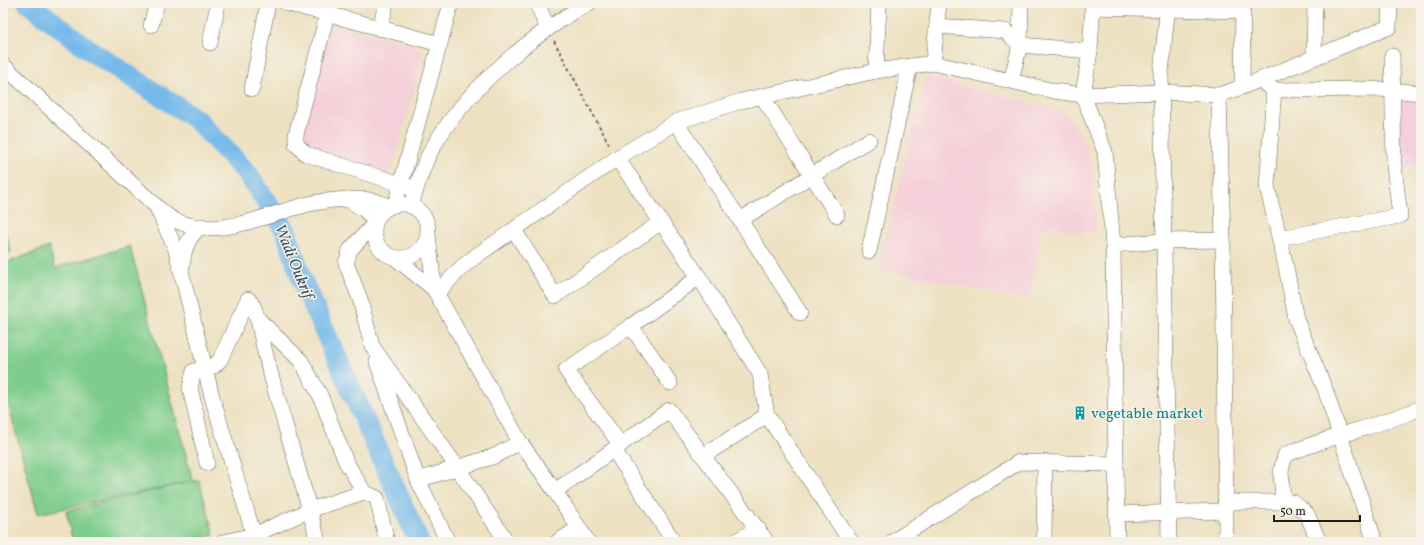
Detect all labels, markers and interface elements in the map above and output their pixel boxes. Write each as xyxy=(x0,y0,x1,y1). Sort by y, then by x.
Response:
water label: Wadi Oukrif xyxy=(268,221,319,305)
place label: vegetable market xyxy=(1091,404,1203,425)
building icon: vegetable market xyxy=(1072,405,1088,421)
scale bar xyxy=(1274,497,1360,523)
text: 50 m xyxy=(1280,504,1306,520)

